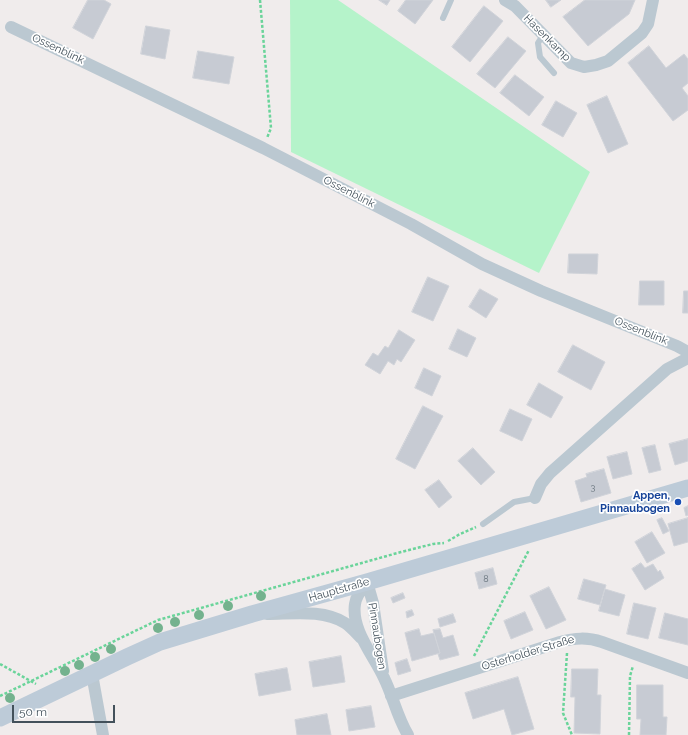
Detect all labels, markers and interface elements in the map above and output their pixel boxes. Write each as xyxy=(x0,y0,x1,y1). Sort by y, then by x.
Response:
street label: Hasenkamp xyxy=(521,12,573,64)
street label: Ossenblink xyxy=(30,31,86,67)
street label: Ossenblink xyxy=(321,173,377,211)
street label: Ossenblink xyxy=(612,314,670,348)
house number: 3 xyxy=(591,482,595,492)
place label: Appen, Pinnaubogen xyxy=(600,489,670,515)
marker: Appen, Pinnaubogen xyxy=(673,497,683,507)
house number: 8 xyxy=(483,574,489,584)
street label: Hauptstraße xyxy=(307,575,371,605)
street label: Pinnaubogen xyxy=(365,602,389,670)
street label: Osterholder Straße xyxy=(480,633,576,673)
scale bar xyxy=(14,697,117,723)
text: 50 m xyxy=(19,705,47,719)

